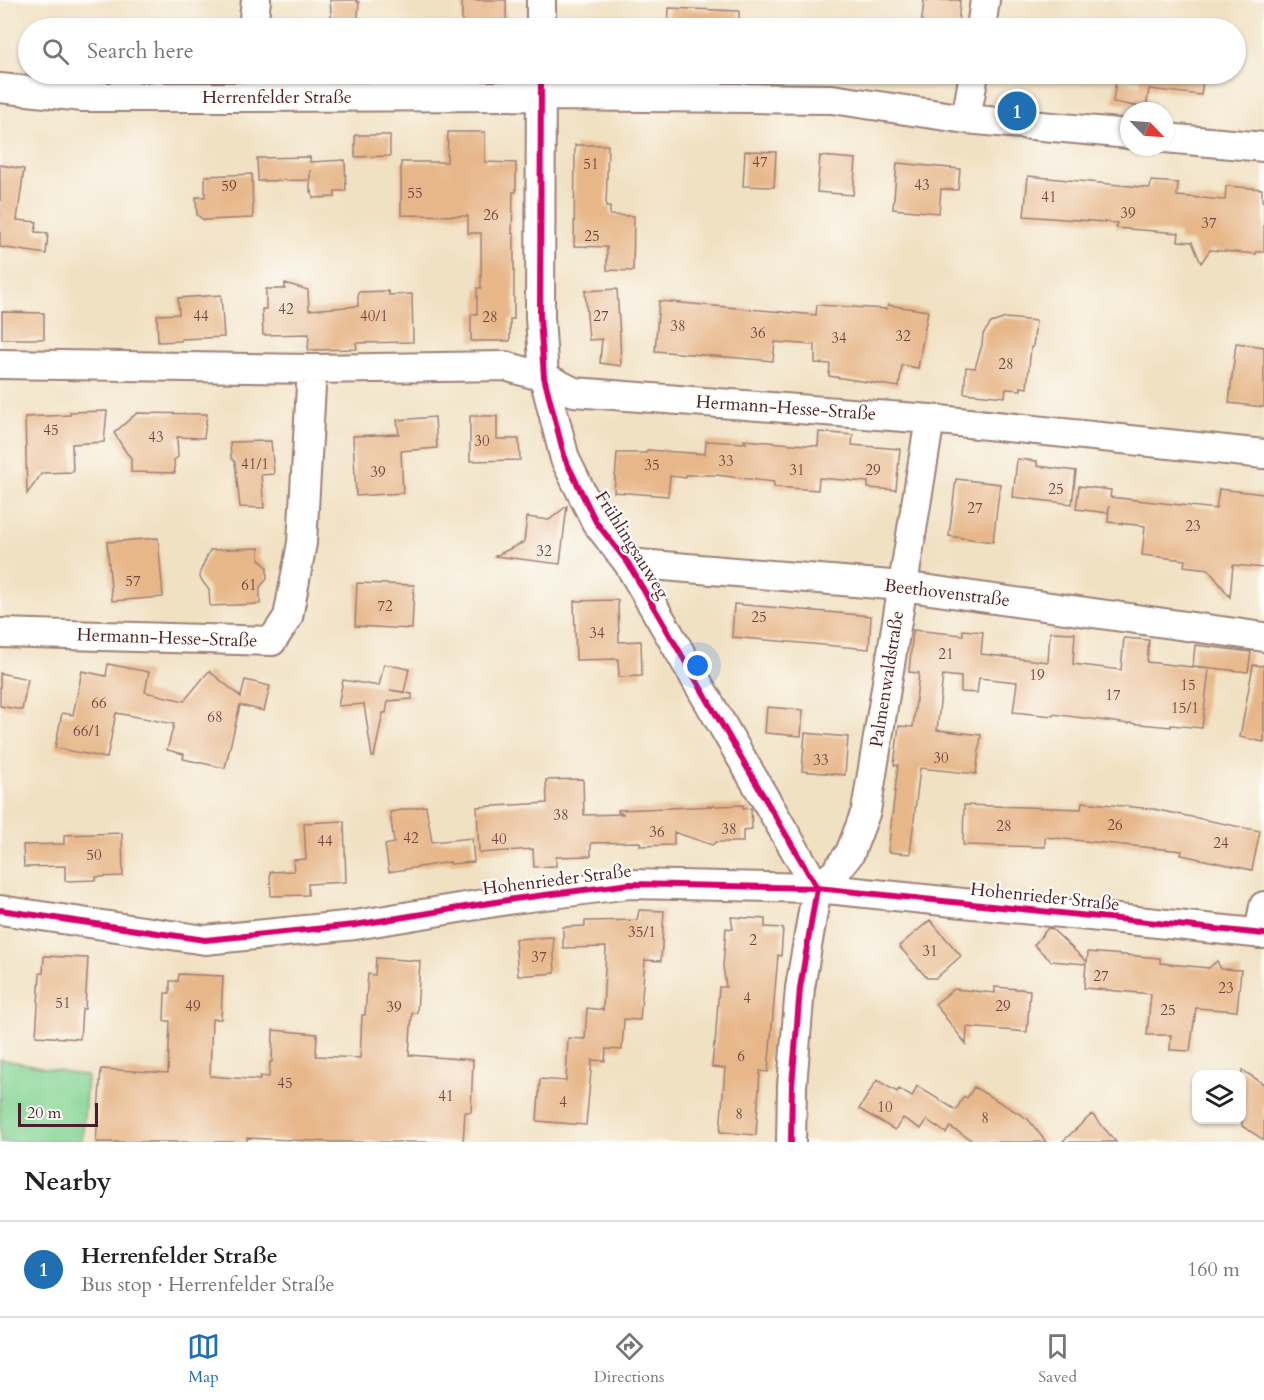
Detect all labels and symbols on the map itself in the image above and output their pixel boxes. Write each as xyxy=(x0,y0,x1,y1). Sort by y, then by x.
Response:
street label: Herrenfelder Straße xyxy=(202,85,352,110)
pin: 1 xyxy=(998,88,1036,134)
north arrow xyxy=(1120,102,1174,156)
house number: 47 xyxy=(752,152,768,172)
house number: 51 xyxy=(583,154,599,174)
house number: 43 xyxy=(914,175,930,195)
house number: 59 xyxy=(221,176,237,196)
house number: 55 xyxy=(407,183,423,203)
house number: 41 xyxy=(1041,187,1057,207)
house number: 39 xyxy=(1120,203,1136,223)
house number: 26 xyxy=(483,205,499,225)
house number: 37 xyxy=(1201,213,1217,233)
house number: 25 xyxy=(584,226,600,246)
house number: 42 xyxy=(278,299,294,319)
house number: 44 xyxy=(193,306,209,326)
house number: 40/1 xyxy=(360,306,388,326)
house number: 27 xyxy=(593,306,609,326)
house number: 28 xyxy=(482,307,498,327)
house number: 38 xyxy=(670,316,686,336)
house number: 36 xyxy=(750,323,766,343)
house number: 32 xyxy=(895,326,911,346)
house number: 34 xyxy=(831,328,847,348)
house number: 28 xyxy=(998,354,1014,374)
street label: Hermann-Hesse-Straße xyxy=(695,389,877,427)
house number: 45 xyxy=(43,420,59,440)
house number: 43 xyxy=(148,427,164,447)
house number: 30 xyxy=(474,431,490,451)
house number: 33 xyxy=(718,451,734,471)
house number: 41/1 xyxy=(241,454,269,474)
house number: 35 xyxy=(644,455,660,475)
house number: 31 xyxy=(789,460,805,480)
house number: 29 xyxy=(865,460,881,480)
house number: 39 xyxy=(370,462,386,482)
house number: 25 xyxy=(1048,479,1064,499)
street label: Frühlingsauweg xyxy=(589,486,676,605)
house number: 27 xyxy=(967,498,983,518)
house number: 23 xyxy=(1185,516,1201,536)
house number: 32 xyxy=(536,541,552,561)
house number: 57 xyxy=(125,571,141,591)
street label: Beethovenstraße xyxy=(883,573,1011,613)
house number: 61 xyxy=(241,575,257,595)
house number: 72 xyxy=(377,596,393,616)
house number: 25 xyxy=(751,607,767,627)
street label: Palmenwaldstraße xyxy=(864,609,910,749)
street label: Hermann-Hesse-Straße xyxy=(76,622,258,654)
house number: 34 xyxy=(589,623,605,643)
house number: 21 xyxy=(938,644,954,664)
your location xyxy=(683,651,712,680)
house number: 19 xyxy=(1029,665,1045,685)
house number: 15 xyxy=(1180,675,1196,695)
house number: 17 xyxy=(1105,685,1121,705)
house number: 66 xyxy=(91,693,107,713)
house number: 15/1 xyxy=(1171,698,1199,718)
house number: 68 xyxy=(207,707,223,727)
house number: 66/1 xyxy=(73,721,101,741)
house number: 30 xyxy=(933,748,949,768)
house number: 33 xyxy=(813,750,829,770)
house number: 38 xyxy=(553,805,569,825)
house number: 26 xyxy=(1107,815,1123,835)
house number: 28 xyxy=(996,816,1012,836)
house number: 38 xyxy=(721,819,737,839)
house number: 36 xyxy=(649,822,665,842)
house number: 42 xyxy=(403,828,419,848)
house number: 40 xyxy=(491,829,507,849)
house number: 44 xyxy=(317,831,333,851)
house number: 24 xyxy=(1213,833,1229,853)
house number: 50 xyxy=(86,845,102,865)
street label: Hohenrieder Straße xyxy=(481,858,633,902)
street label: Hohenrieder Straße xyxy=(969,877,1121,917)
house number: 35/1 xyxy=(628,922,656,942)
house number: 2 xyxy=(749,930,757,950)
house number: 31 xyxy=(922,941,938,961)
house number: 37 xyxy=(531,947,547,967)
house number: 27 xyxy=(1093,966,1109,986)
house number: 23 xyxy=(1218,978,1234,998)
house number: 4 xyxy=(743,988,751,1008)
house number: 51 xyxy=(55,993,71,1013)
house number: 49 xyxy=(185,996,201,1016)
house number: 29 xyxy=(995,996,1011,1016)
house number: 39 xyxy=(386,997,402,1017)
house number: 25 xyxy=(1160,1000,1176,1020)
house number: 6 xyxy=(737,1046,745,1066)
house number: 45 xyxy=(277,1073,293,1093)
house number: 41 xyxy=(438,1086,454,1106)
house number: 4 xyxy=(559,1092,567,1112)
house number: 10 xyxy=(877,1097,893,1117)
scale bar xyxy=(18,1100,98,1128)
house number: 8 xyxy=(735,1104,743,1124)
house number: 8 xyxy=(981,1108,989,1128)

